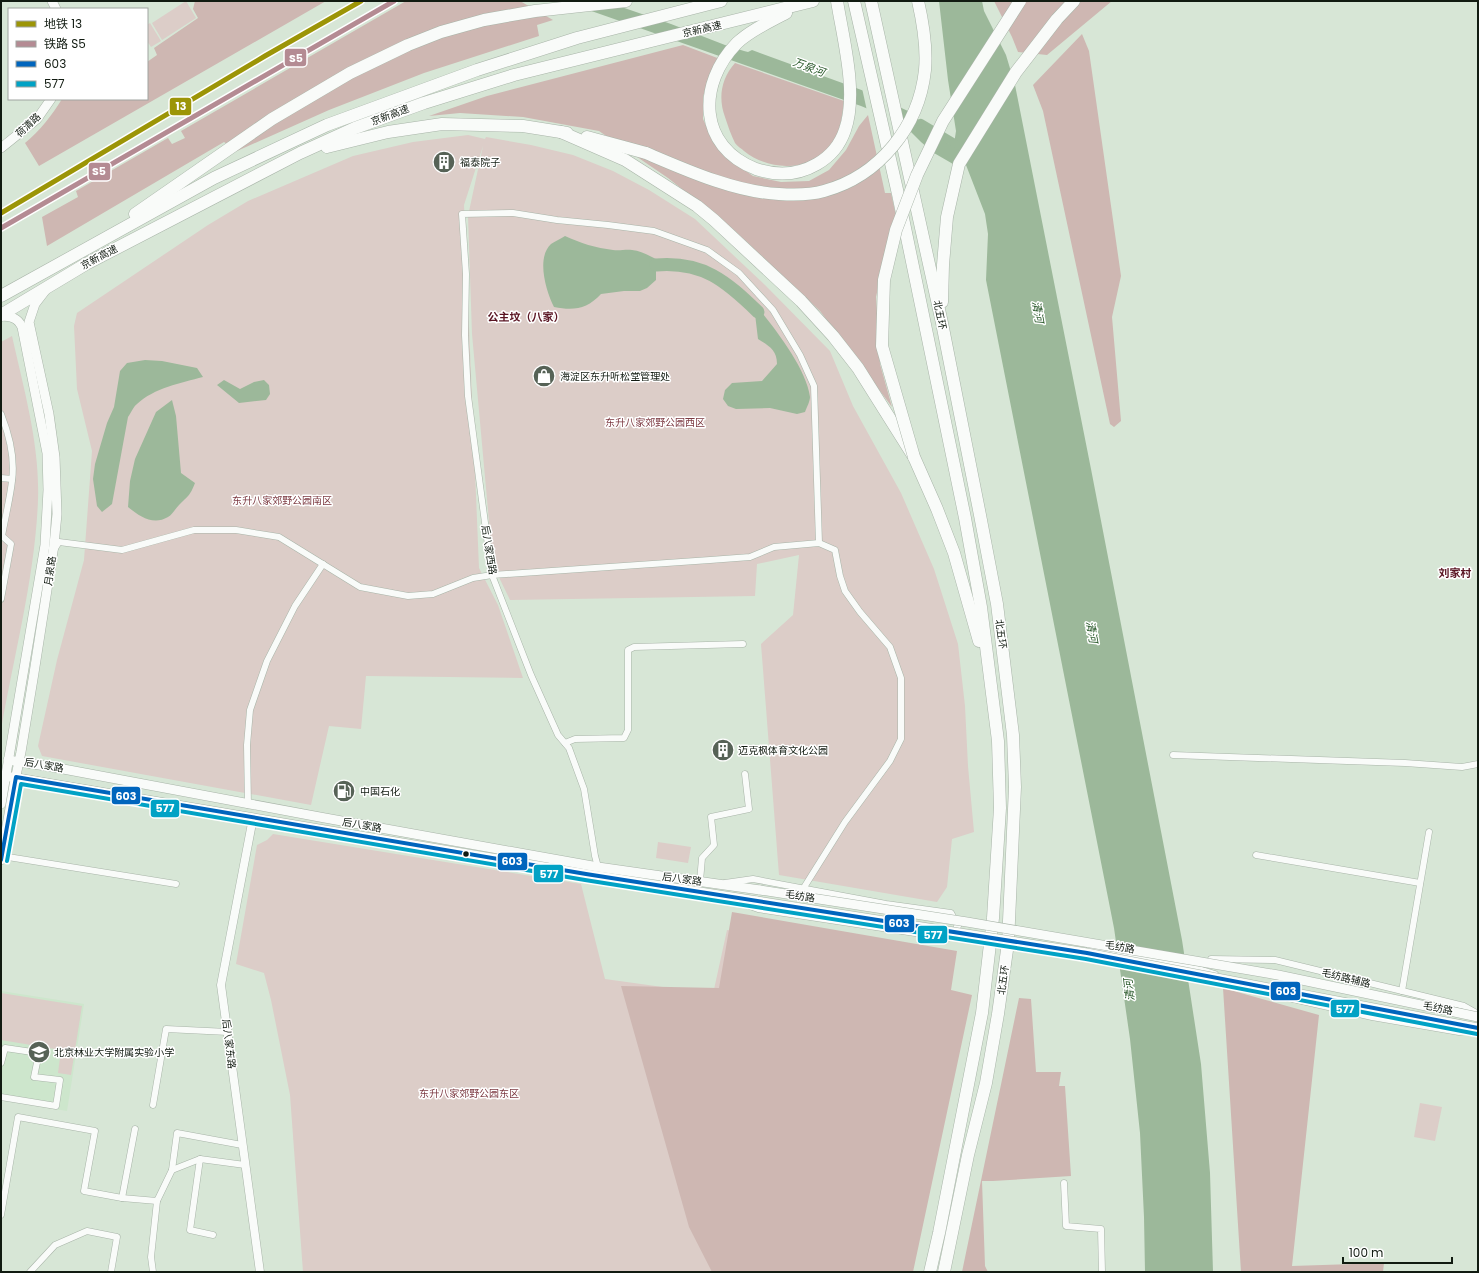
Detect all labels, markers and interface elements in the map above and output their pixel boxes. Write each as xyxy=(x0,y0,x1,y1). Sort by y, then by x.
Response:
legend xyxy=(8,8,148,100)
text: 地铁 13 xyxy=(44,15,82,32)
street label: 京新高速 xyxy=(681,17,723,41)
text: 铁路 S5 xyxy=(44,35,86,52)
line badge: S5 xyxy=(284,48,307,67)
text: S5 xyxy=(289,50,303,66)
water label: 万泉河 xyxy=(791,54,829,81)
text: 603 xyxy=(44,55,66,72)
text: 577 xyxy=(44,75,65,92)
line badge: 13 xyxy=(169,97,192,116)
text: 13 xyxy=(176,98,187,114)
street label: 京新高速 xyxy=(369,101,411,129)
street label: 荷清路 xyxy=(12,109,44,141)
building icon: 福泰院子 xyxy=(431,149,457,175)
place label: 福泰院子 xyxy=(460,155,500,170)
line badge: S5 xyxy=(88,162,111,181)
text: S5 xyxy=(92,163,106,179)
street label: 京新高速 xyxy=(78,241,120,273)
street label: 北五环 xyxy=(930,299,950,331)
water label: 清河 xyxy=(1028,300,1048,326)
district label: 公主坟（八家） xyxy=(488,309,565,325)
shop icon: 海淀区东升听松堂管理处 xyxy=(531,363,557,389)
place label: 海淀区东升听松堂管理处 xyxy=(560,369,670,384)
park label: 东升八家郊野公园西区 xyxy=(605,415,705,430)
park label: 东升八家郊野公园南区 xyxy=(232,493,332,508)
street label: 后八家西路 xyxy=(478,524,500,576)
street label: 月泉路 xyxy=(40,555,60,587)
district label: 刘家村 xyxy=(1439,565,1472,581)
street label: 北五环 xyxy=(991,618,1011,650)
water label: 清河 xyxy=(1082,620,1102,646)
building icon: 迈克枫体育文化公园 xyxy=(710,737,736,763)
place label: 迈克枫体育文化公园 xyxy=(738,743,828,758)
street label: 后八家路 xyxy=(23,754,65,776)
fuel station icon: 中国石化 xyxy=(331,778,357,804)
place label: 中国石化 xyxy=(360,784,400,799)
line badge: 603 xyxy=(111,786,141,805)
text: 603 xyxy=(116,788,137,804)
line badge: 577 xyxy=(150,799,180,818)
text: 577 xyxy=(156,800,175,816)
street label: 后八家路 xyxy=(341,814,383,836)
unlabelled marker xyxy=(461,849,471,859)
line badge: 603 xyxy=(497,852,528,871)
text: 603 xyxy=(502,853,523,869)
line badge: 577 xyxy=(533,864,564,883)
text: 577 xyxy=(540,866,559,882)
street label: 后八家路 xyxy=(661,869,703,889)
street label: 毛纺路 xyxy=(784,886,816,906)
line badge: 603 xyxy=(884,914,915,933)
text: 603 xyxy=(889,915,910,931)
line badge: 577 xyxy=(917,925,948,944)
text: 577 xyxy=(924,927,943,943)
street label: 毛纺路 xyxy=(1104,937,1136,957)
street label: 北五环 xyxy=(993,964,1013,996)
street label: 毛纺路辅路 xyxy=(1320,965,1372,991)
water label: 清河 xyxy=(1119,976,1138,1002)
line badge: 603 xyxy=(1270,981,1301,1001)
text: 603 xyxy=(1276,983,1297,999)
street label: 毛纺路 xyxy=(1422,998,1454,1018)
line badge: 577 xyxy=(1330,999,1360,1018)
text: 577 xyxy=(1336,1001,1355,1017)
street label: 后八家东路 xyxy=(219,1018,239,1070)
school or university icon: 北京林业大学附属实验小学 xyxy=(26,1039,52,1065)
place label: 北京林业大学附属实验小学 xyxy=(54,1045,174,1060)
park label: 东升八家郊野公园东区 xyxy=(419,1086,519,1101)
scale bar xyxy=(1343,1239,1452,1265)
text: 100 m xyxy=(1349,1244,1383,1261)

